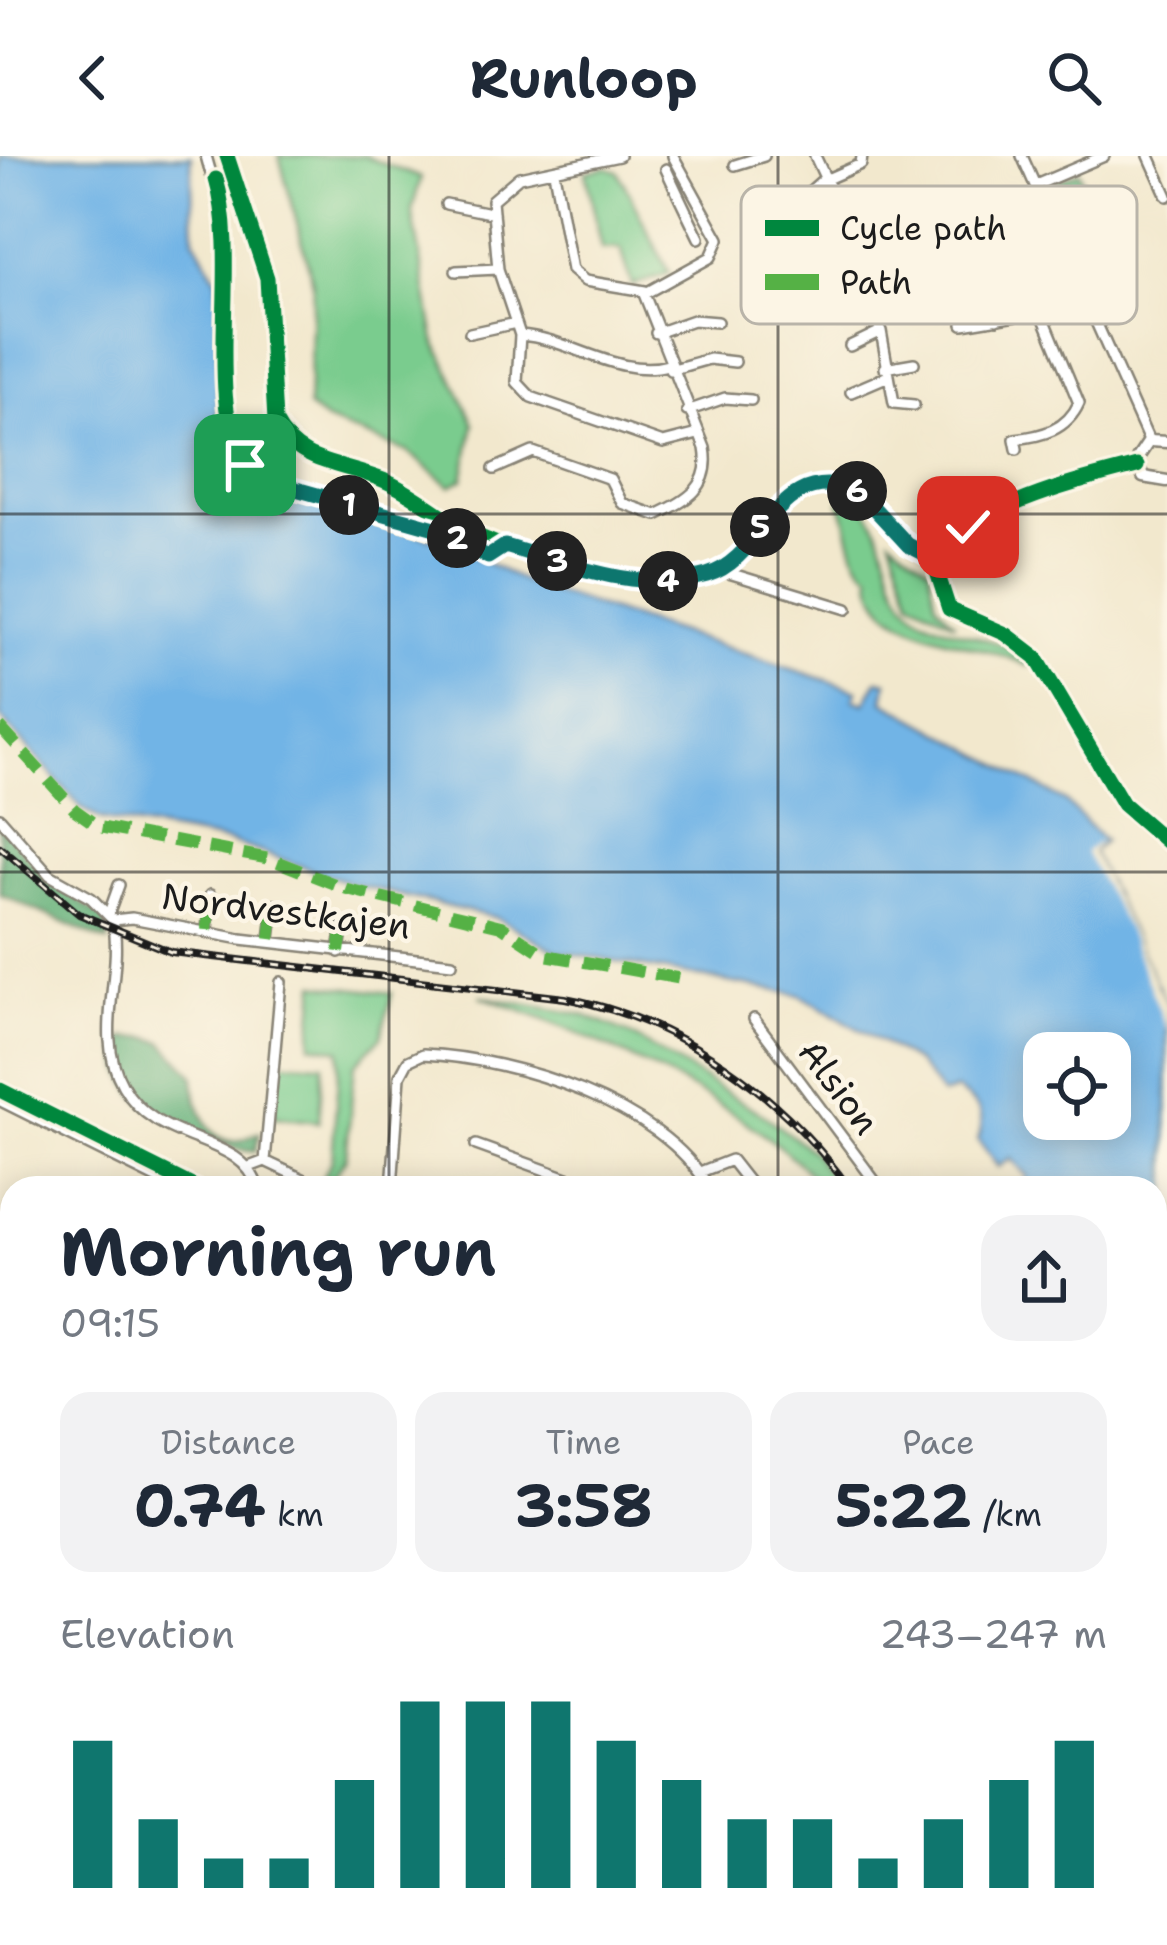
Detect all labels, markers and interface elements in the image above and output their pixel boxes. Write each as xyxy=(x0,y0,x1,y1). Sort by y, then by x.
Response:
text: Runloop xyxy=(469,42,698,114)
icon: back xyxy=(60,45,126,111)
icon: search xyxy=(1041,45,1107,111)
legend xyxy=(741,186,1137,324)
text: Cycle path xyxy=(840,206,1007,251)
text: Path xyxy=(840,260,912,305)
pin xyxy=(194,414,296,516)
icon: arrive xyxy=(212,432,278,498)
pin: 6 xyxy=(827,461,887,521)
text: 6 xyxy=(845,468,869,513)
pin: 1 xyxy=(319,475,379,535)
pin xyxy=(917,476,1019,578)
text: 1 xyxy=(341,482,357,527)
icon: check xyxy=(935,494,1001,560)
pin: 5 xyxy=(730,497,790,557)
text: 5 xyxy=(750,504,770,549)
pin: 2 xyxy=(427,508,487,568)
text: 2 xyxy=(445,515,469,560)
pin: 3 xyxy=(527,531,587,591)
text: 3 xyxy=(545,538,569,583)
pin: 4 xyxy=(638,551,698,611)
text: 4 xyxy=(656,558,680,603)
street label: Nordvestkajen xyxy=(159,871,413,951)
street label: Alsion xyxy=(787,1029,891,1145)
map controls xyxy=(1023,1032,1131,1140)
button: locate xyxy=(1023,1032,1131,1140)
text: Morning run xyxy=(60,1208,496,1296)
button: share xyxy=(981,1215,1107,1341)
text: 09:15 xyxy=(60,1297,160,1349)
text: Distance xyxy=(161,1420,296,1465)
text: Time xyxy=(546,1420,621,1465)
text: Pace xyxy=(902,1420,975,1465)
text: 0.74 xyxy=(133,1465,266,1545)
text: 3:58 xyxy=(514,1465,653,1545)
text: 5:22 xyxy=(835,1465,972,1545)
text: km xyxy=(266,1492,324,1537)
text: /km xyxy=(972,1492,1042,1537)
text: Elevation xyxy=(60,1608,235,1660)
text: 243–247 m xyxy=(879,1608,1107,1660)

